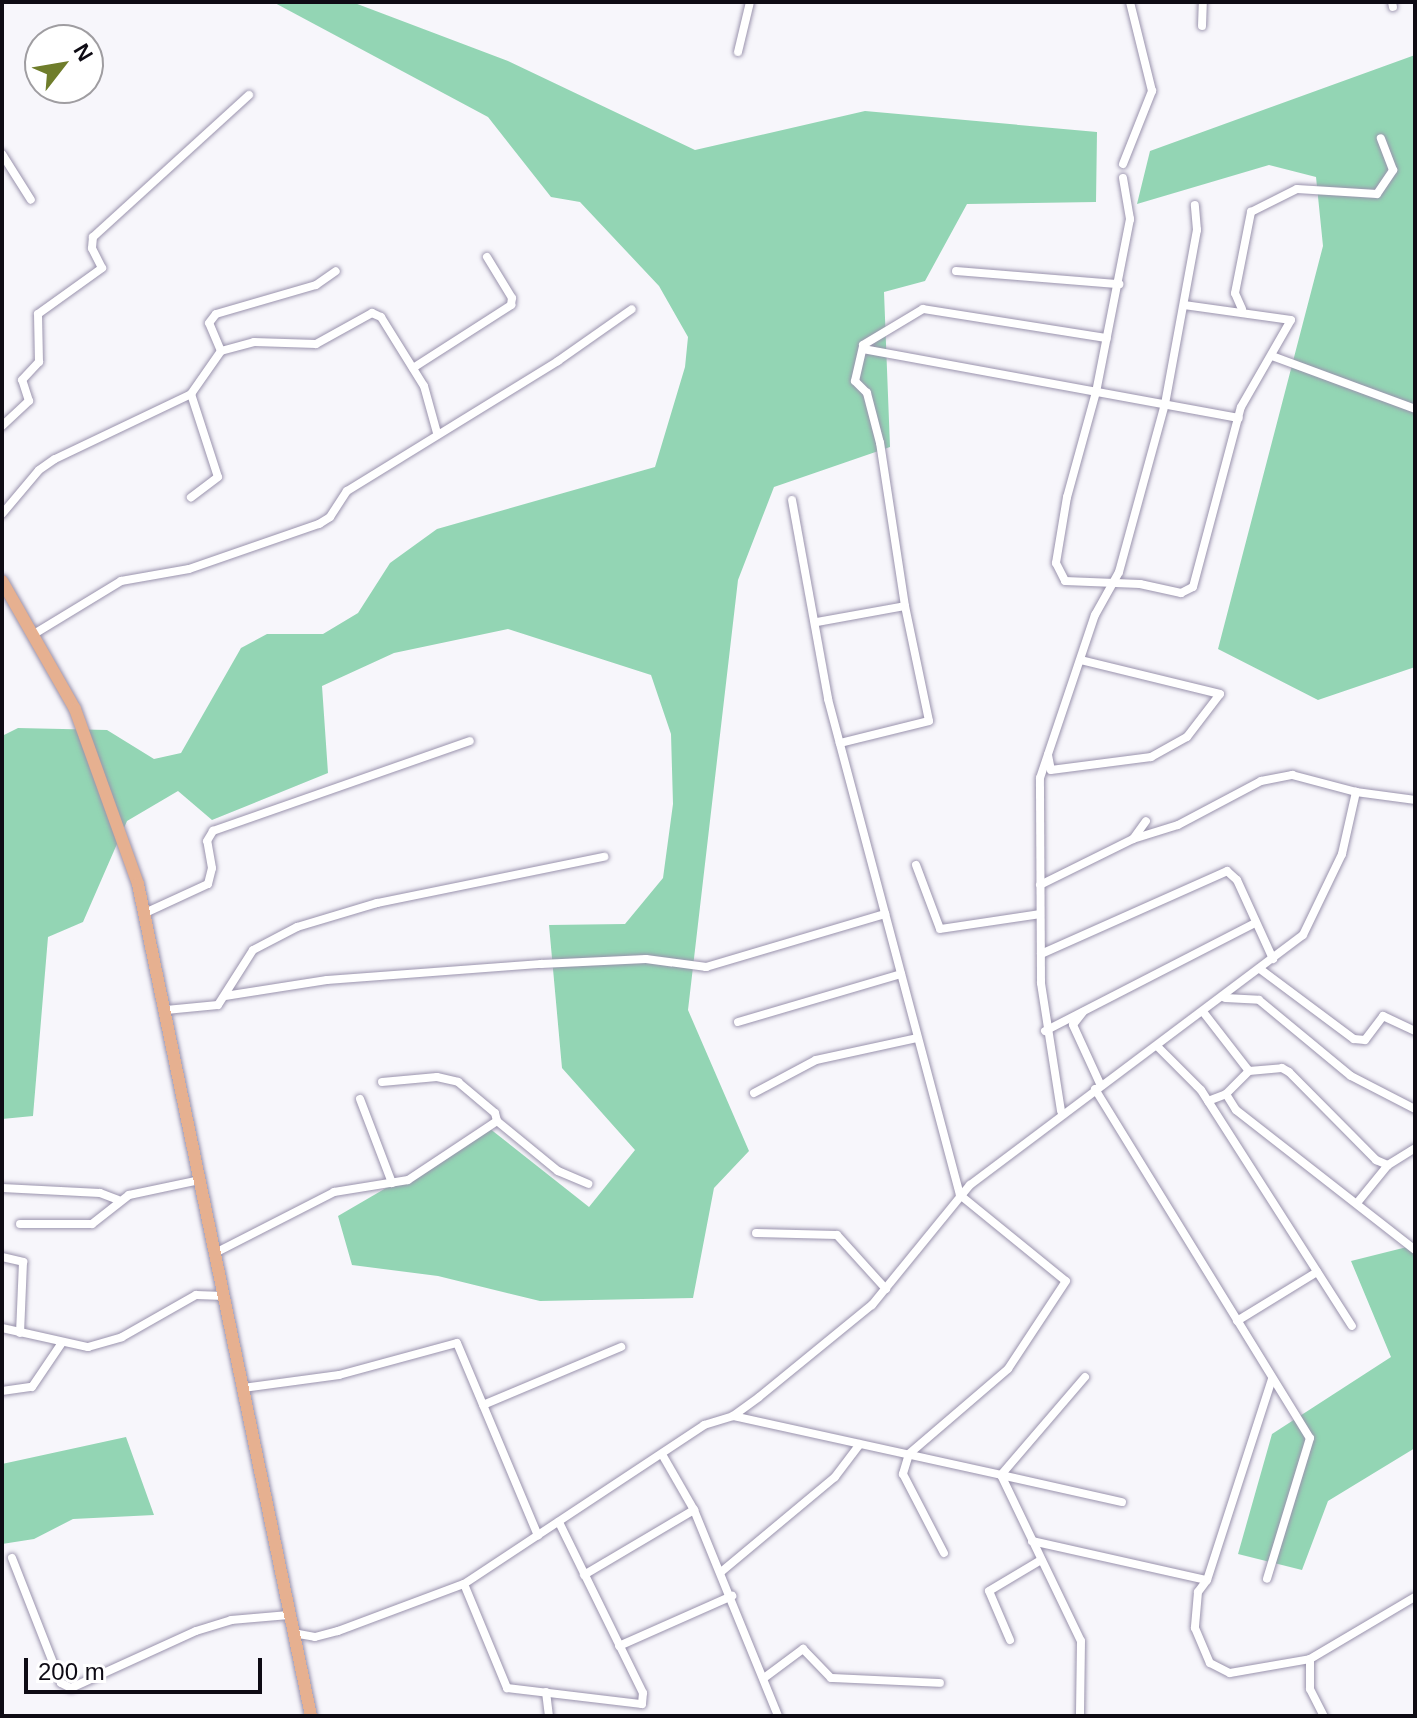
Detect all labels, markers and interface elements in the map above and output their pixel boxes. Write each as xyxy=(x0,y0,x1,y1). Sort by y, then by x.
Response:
north arrow xyxy=(24,24,104,104)
text: N xyxy=(68,39,98,66)
scale bar xyxy=(28,1642,266,1692)
text: 200 m xyxy=(38,1658,105,1685)

